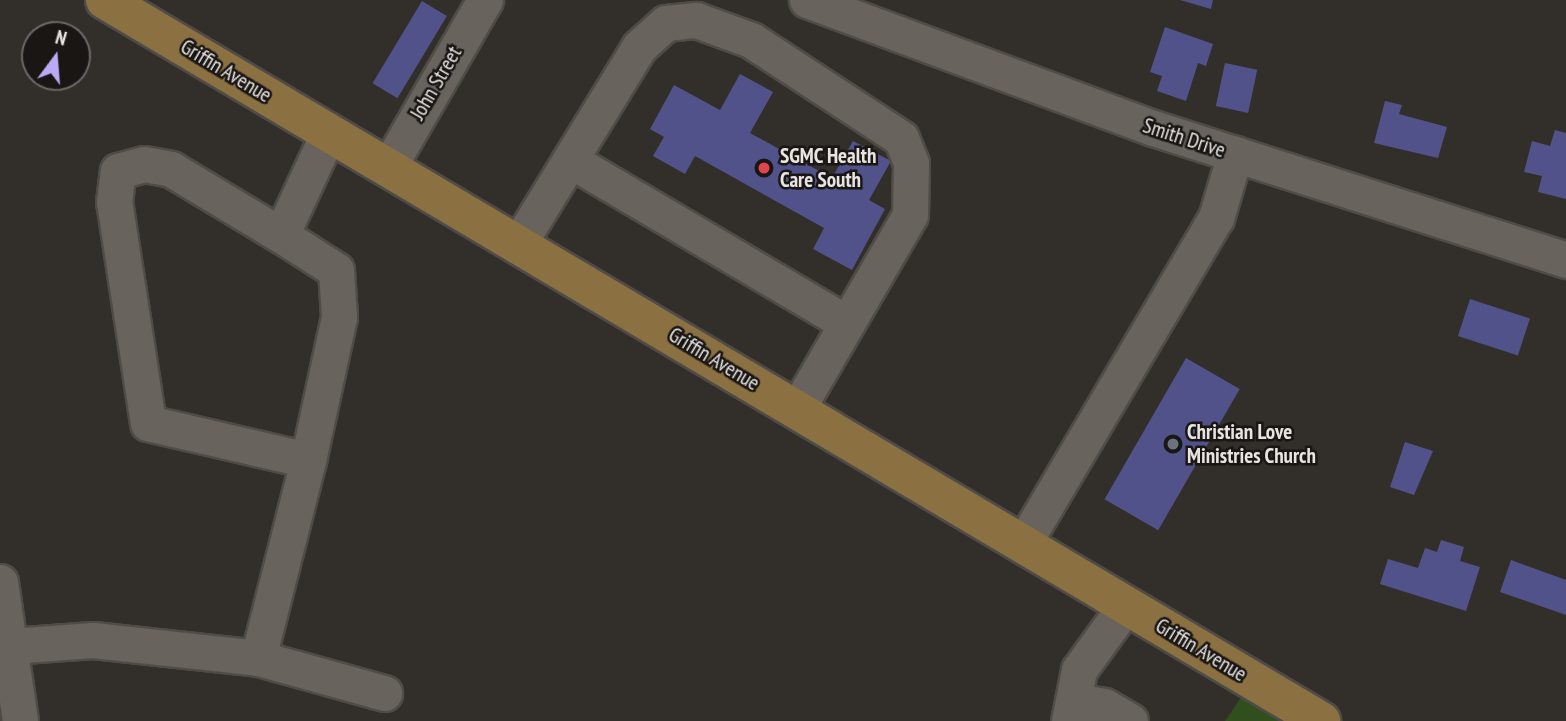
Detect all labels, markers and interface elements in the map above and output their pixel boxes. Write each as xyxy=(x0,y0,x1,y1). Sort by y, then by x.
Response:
north arrow xyxy=(21,21,91,91)
text: N xyxy=(53,25,69,51)
street label: Griffin Avenue xyxy=(176,34,276,108)
street label: John Street xyxy=(405,42,467,124)
street label: Smith Drive xyxy=(1140,113,1228,163)
place label: SGMC Health Care South xyxy=(780,143,877,193)
marker: SGMC Health Care South xyxy=(754,158,774,178)
street label: Griffin Avenue xyxy=(664,322,764,396)
place label: Christian Love Ministries Church xyxy=(1187,419,1316,469)
marker: Christian Love Ministries Church xyxy=(1165,436,1181,452)
street label: Griffin Avenue xyxy=(1151,613,1251,687)

